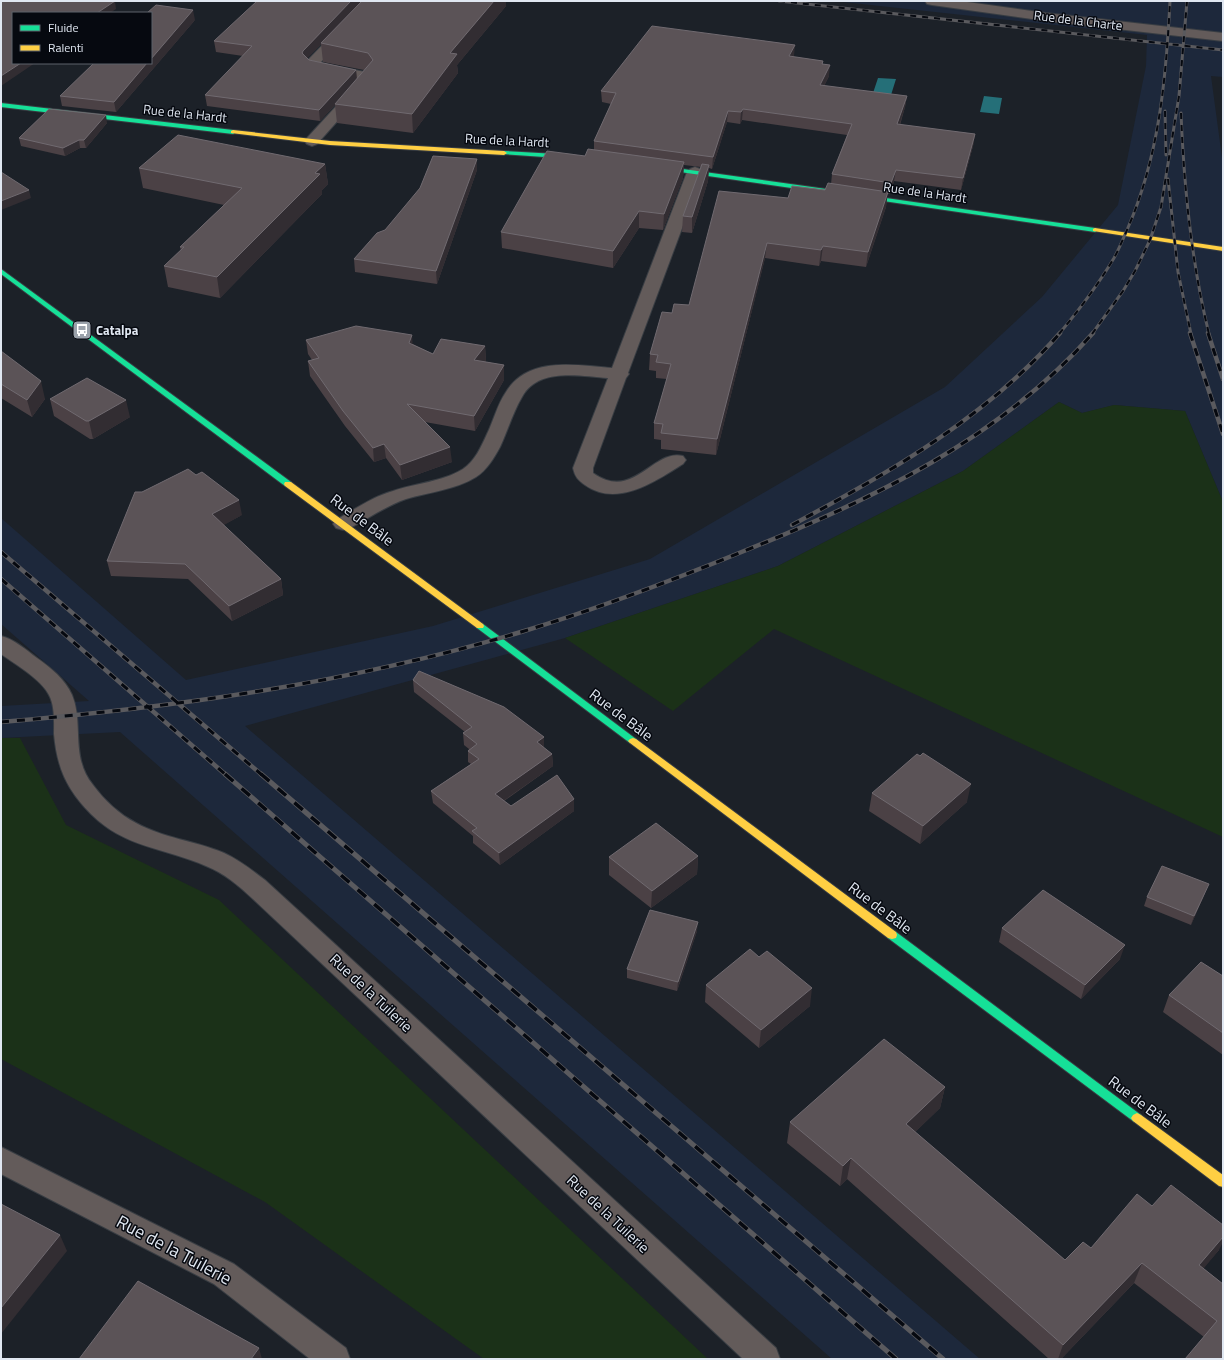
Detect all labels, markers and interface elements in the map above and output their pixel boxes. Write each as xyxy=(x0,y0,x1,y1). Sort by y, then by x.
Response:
street label: Rue de la Charte xyxy=(1033,5,1123,35)
legend xyxy=(12,12,152,64)
text: Fluide xyxy=(48,18,79,37)
text: Ralenti xyxy=(48,38,83,57)
street label: Rue de la Hardt xyxy=(142,99,228,127)
street label: Rue de la Hardt xyxy=(465,128,550,152)
street label: Rue de la Hardt xyxy=(882,176,968,208)
bus stop icon: Catalpa xyxy=(71,319,93,341)
place label: Catalpa xyxy=(96,320,139,340)
street label: Rue de Bâle xyxy=(326,488,399,551)
street label: Rue de Bâle xyxy=(585,683,658,746)
street label: Rue de Bâle xyxy=(844,876,917,939)
street label: Rue de la Tuilerie xyxy=(325,948,418,1037)
street label: Rue de Bâle xyxy=(1104,1070,1177,1133)
street label: Rue de la Tuilerie xyxy=(562,1169,655,1258)
street label: Rue de la Tuilerie xyxy=(112,1208,237,1291)

